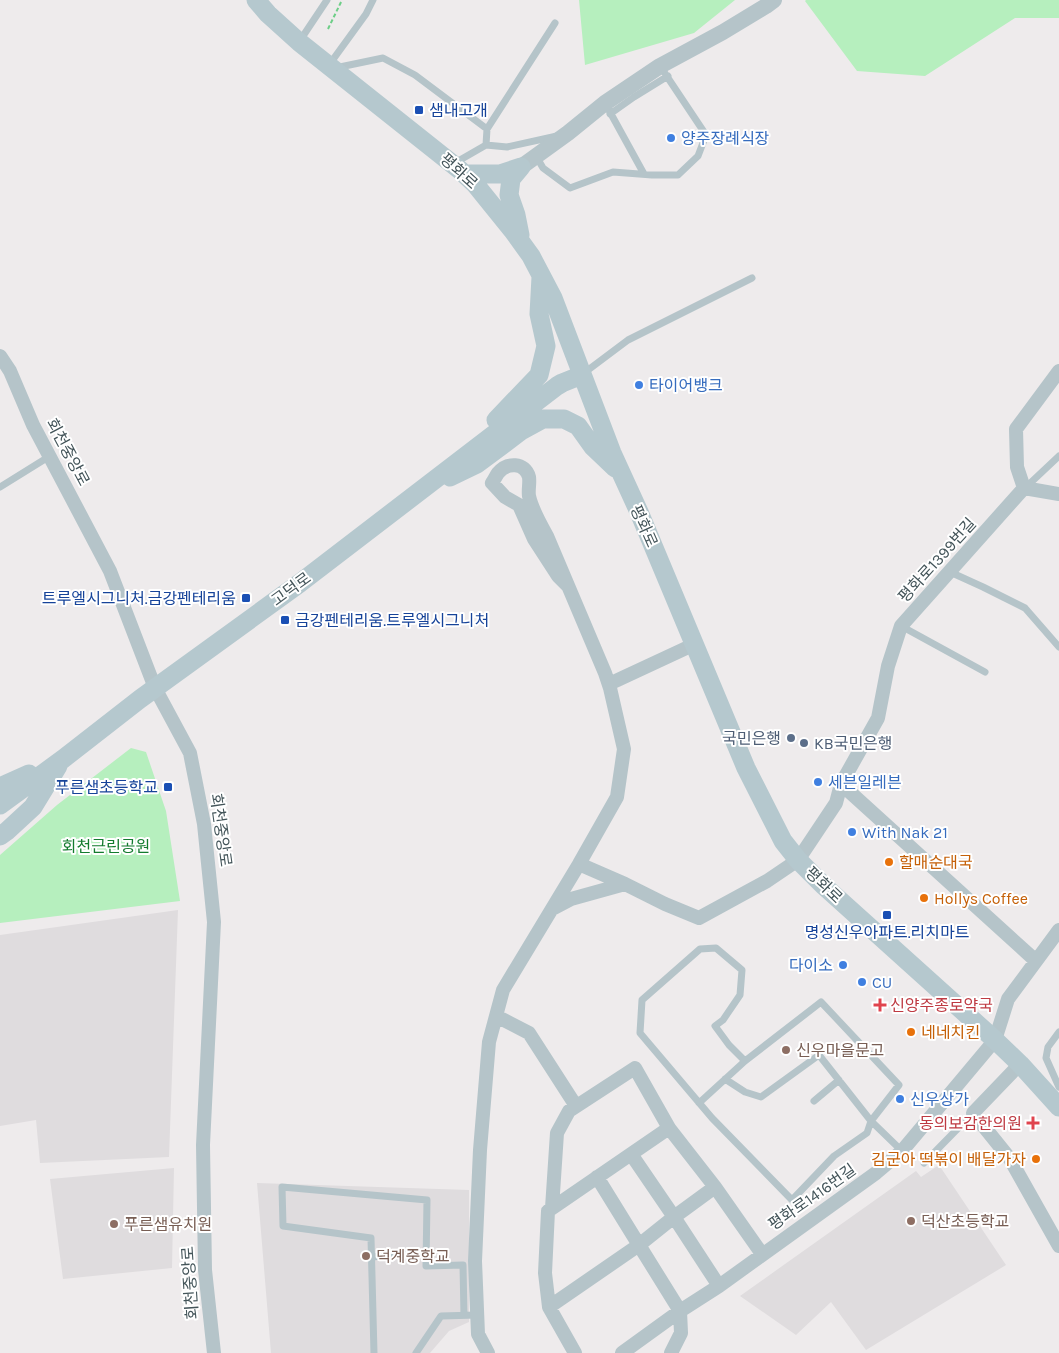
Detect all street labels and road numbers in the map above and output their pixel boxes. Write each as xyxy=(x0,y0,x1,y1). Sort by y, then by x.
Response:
street label: 평화로 xyxy=(436,149,482,193)
street label: 회천중앙로 xyxy=(42,415,94,489)
street label: 평화로 xyxy=(626,502,662,550)
street label: 평화로1399번길 xyxy=(894,514,980,606)
street label: 고덕로 xyxy=(268,568,315,610)
street label: 회천중앙로 xyxy=(206,792,236,868)
street label: 평화로 xyxy=(802,863,847,907)
street label: 평화로1416번길 xyxy=(765,1160,859,1234)
street label: 회천중앙로 xyxy=(178,1245,202,1320)

